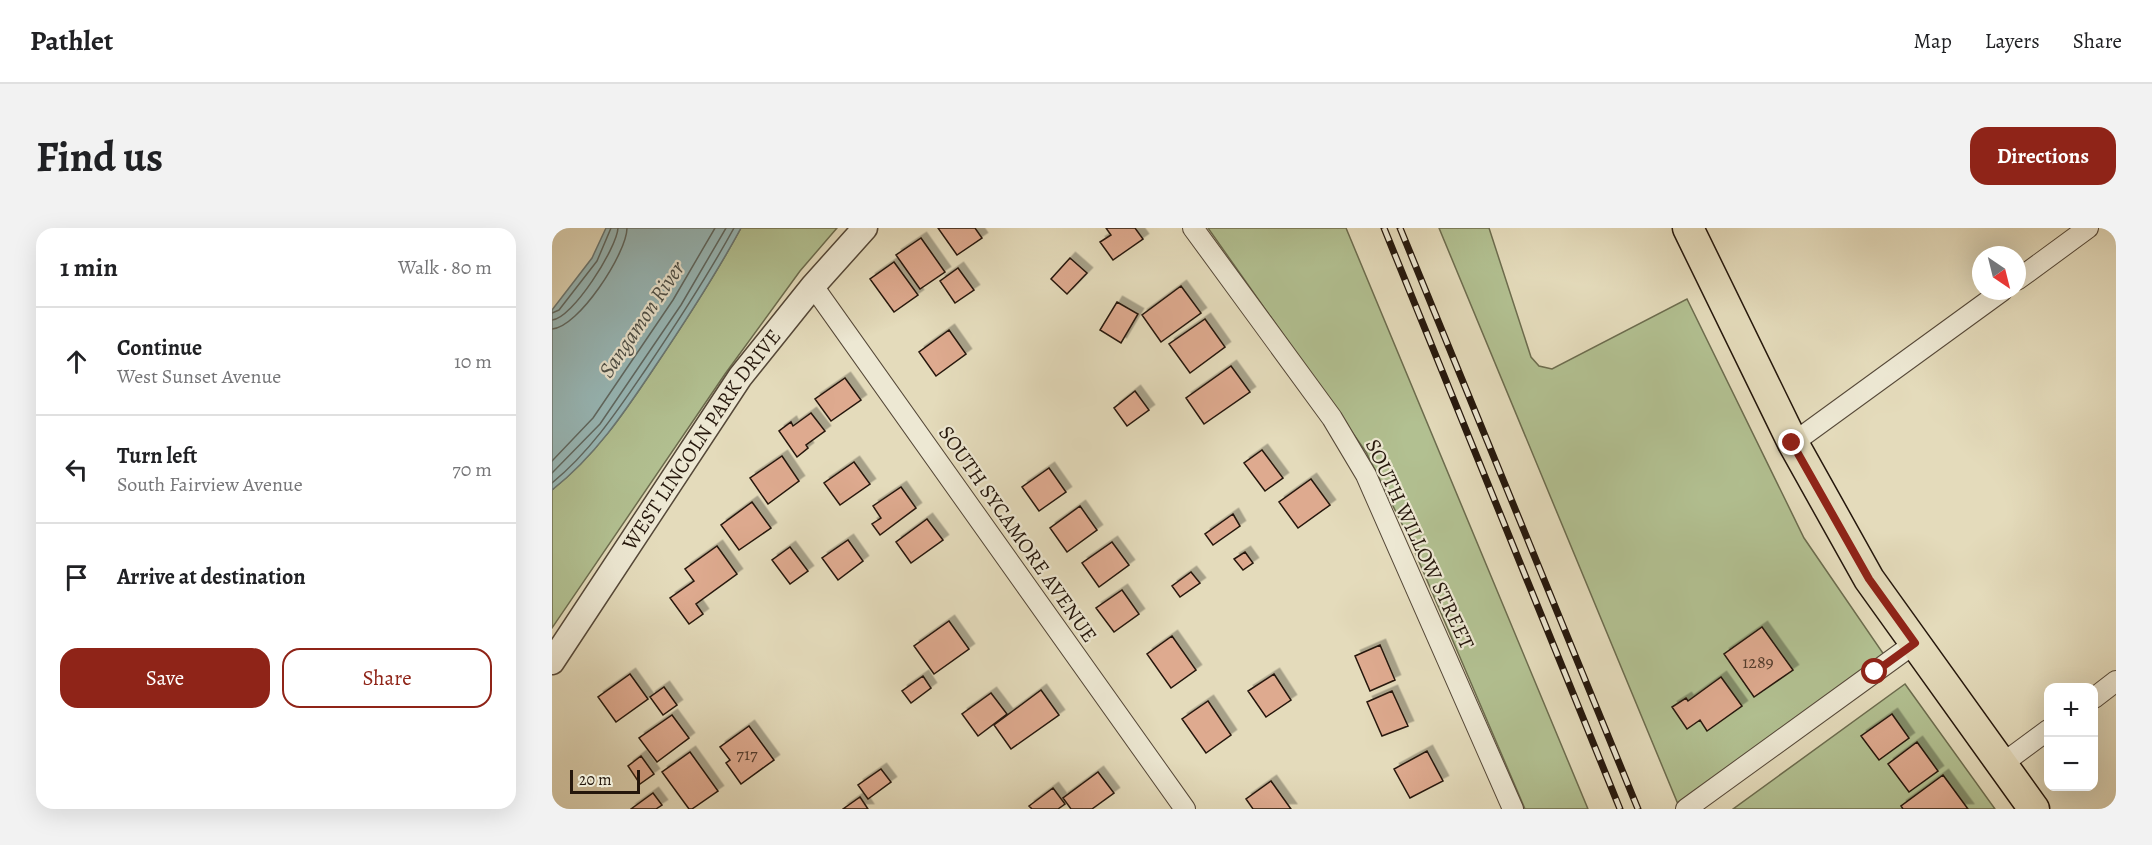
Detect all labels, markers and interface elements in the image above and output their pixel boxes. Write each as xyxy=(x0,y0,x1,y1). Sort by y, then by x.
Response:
text: Pathlet xyxy=(30,22,113,60)
text: Map xyxy=(1913,27,1952,55)
text: Layers xyxy=(1985,27,2040,55)
text: Share xyxy=(2073,27,2122,55)
button: Directions xyxy=(1970,127,2116,185)
text: Find us xyxy=(36,128,163,185)
north arrow xyxy=(1972,246,2026,300)
text: 1 min xyxy=(60,250,118,285)
text: Walk · 80 m xyxy=(398,254,492,281)
water label: Sangamon River xyxy=(592,254,693,384)
street label: WEST LINCOLN PARK DRIVE xyxy=(615,323,787,556)
text: Continue xyxy=(117,333,202,363)
icon: ahead xyxy=(60,345,93,378)
text: 10 m xyxy=(454,348,492,375)
text: West Sunset Avenue xyxy=(117,363,281,390)
street label: SOUTH SYCAMORE AVENUE xyxy=(932,420,1104,648)
route end xyxy=(1778,429,1804,455)
street label: SOUTH WILLOW STREET xyxy=(1359,434,1481,654)
text: Turn left xyxy=(117,441,197,471)
icon: left xyxy=(60,453,93,486)
text: 70 m xyxy=(452,456,492,483)
text: South Fairview Avenue xyxy=(117,471,303,498)
icon: arrive xyxy=(60,561,93,594)
text: Arrive at destination xyxy=(117,562,306,592)
button: Save xyxy=(60,648,270,708)
button: Share xyxy=(282,648,492,708)
house number: 1289 xyxy=(1742,650,1774,674)
route start xyxy=(1861,658,1887,684)
map controls xyxy=(2044,683,2098,791)
button: + xyxy=(2044,683,2098,737)
button: − xyxy=(2044,737,2098,791)
house number: 717 xyxy=(736,742,758,766)
scale bar xyxy=(570,767,640,794)
text: 20 m xyxy=(579,769,612,791)

